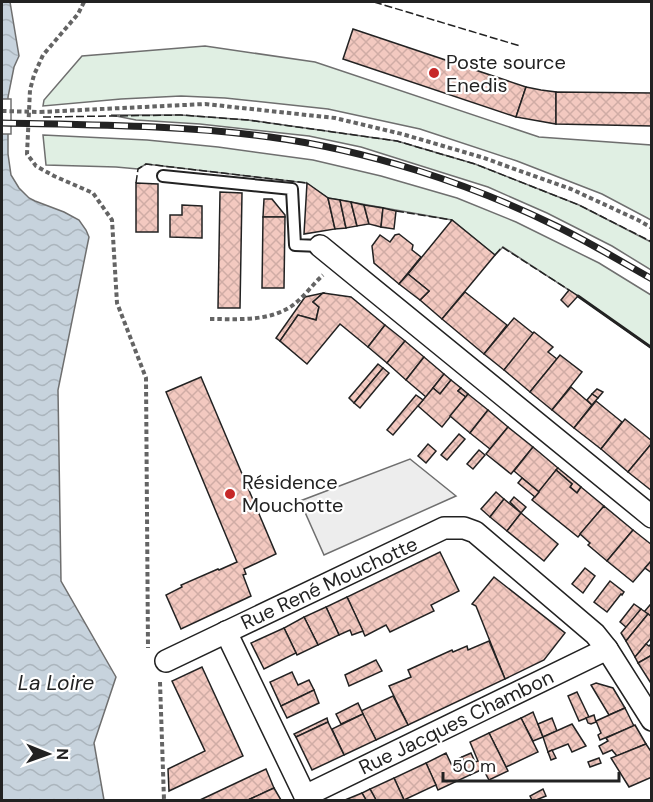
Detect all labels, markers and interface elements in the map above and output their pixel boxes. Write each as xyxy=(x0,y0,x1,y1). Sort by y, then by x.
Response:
place label: Poste source Enedis xyxy=(446,49,566,98)
marker: Poste source Enedis xyxy=(427,66,441,80)
place label: Résidence Mouchotte xyxy=(242,469,343,518)
marker: Résidence Mouchotte xyxy=(223,487,237,501)
street label: Rue René Mouchotte xyxy=(236,531,422,635)
street label: Rue Jacques Chambon xyxy=(354,664,558,780)
water label: La Loire xyxy=(18,669,94,697)
north arrow xyxy=(18,724,78,784)
scale bar xyxy=(443,745,618,783)
text: N xyxy=(52,748,73,760)
text: 50 m xyxy=(452,754,496,778)

